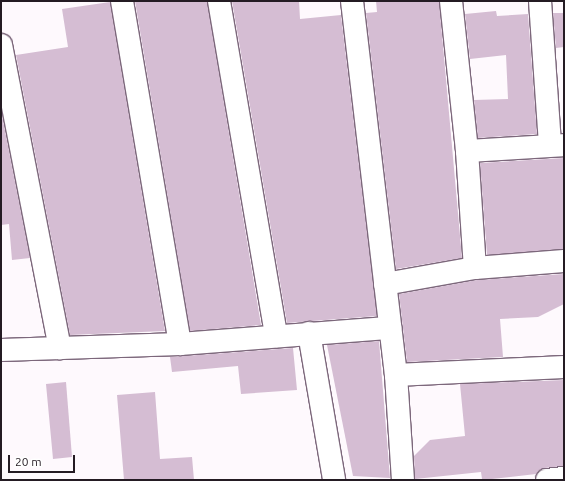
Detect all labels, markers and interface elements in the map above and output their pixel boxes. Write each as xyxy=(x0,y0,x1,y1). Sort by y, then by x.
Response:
scale bar xyxy=(10,447,77,473)
text: 20 m xyxy=(15,455,42,468)

